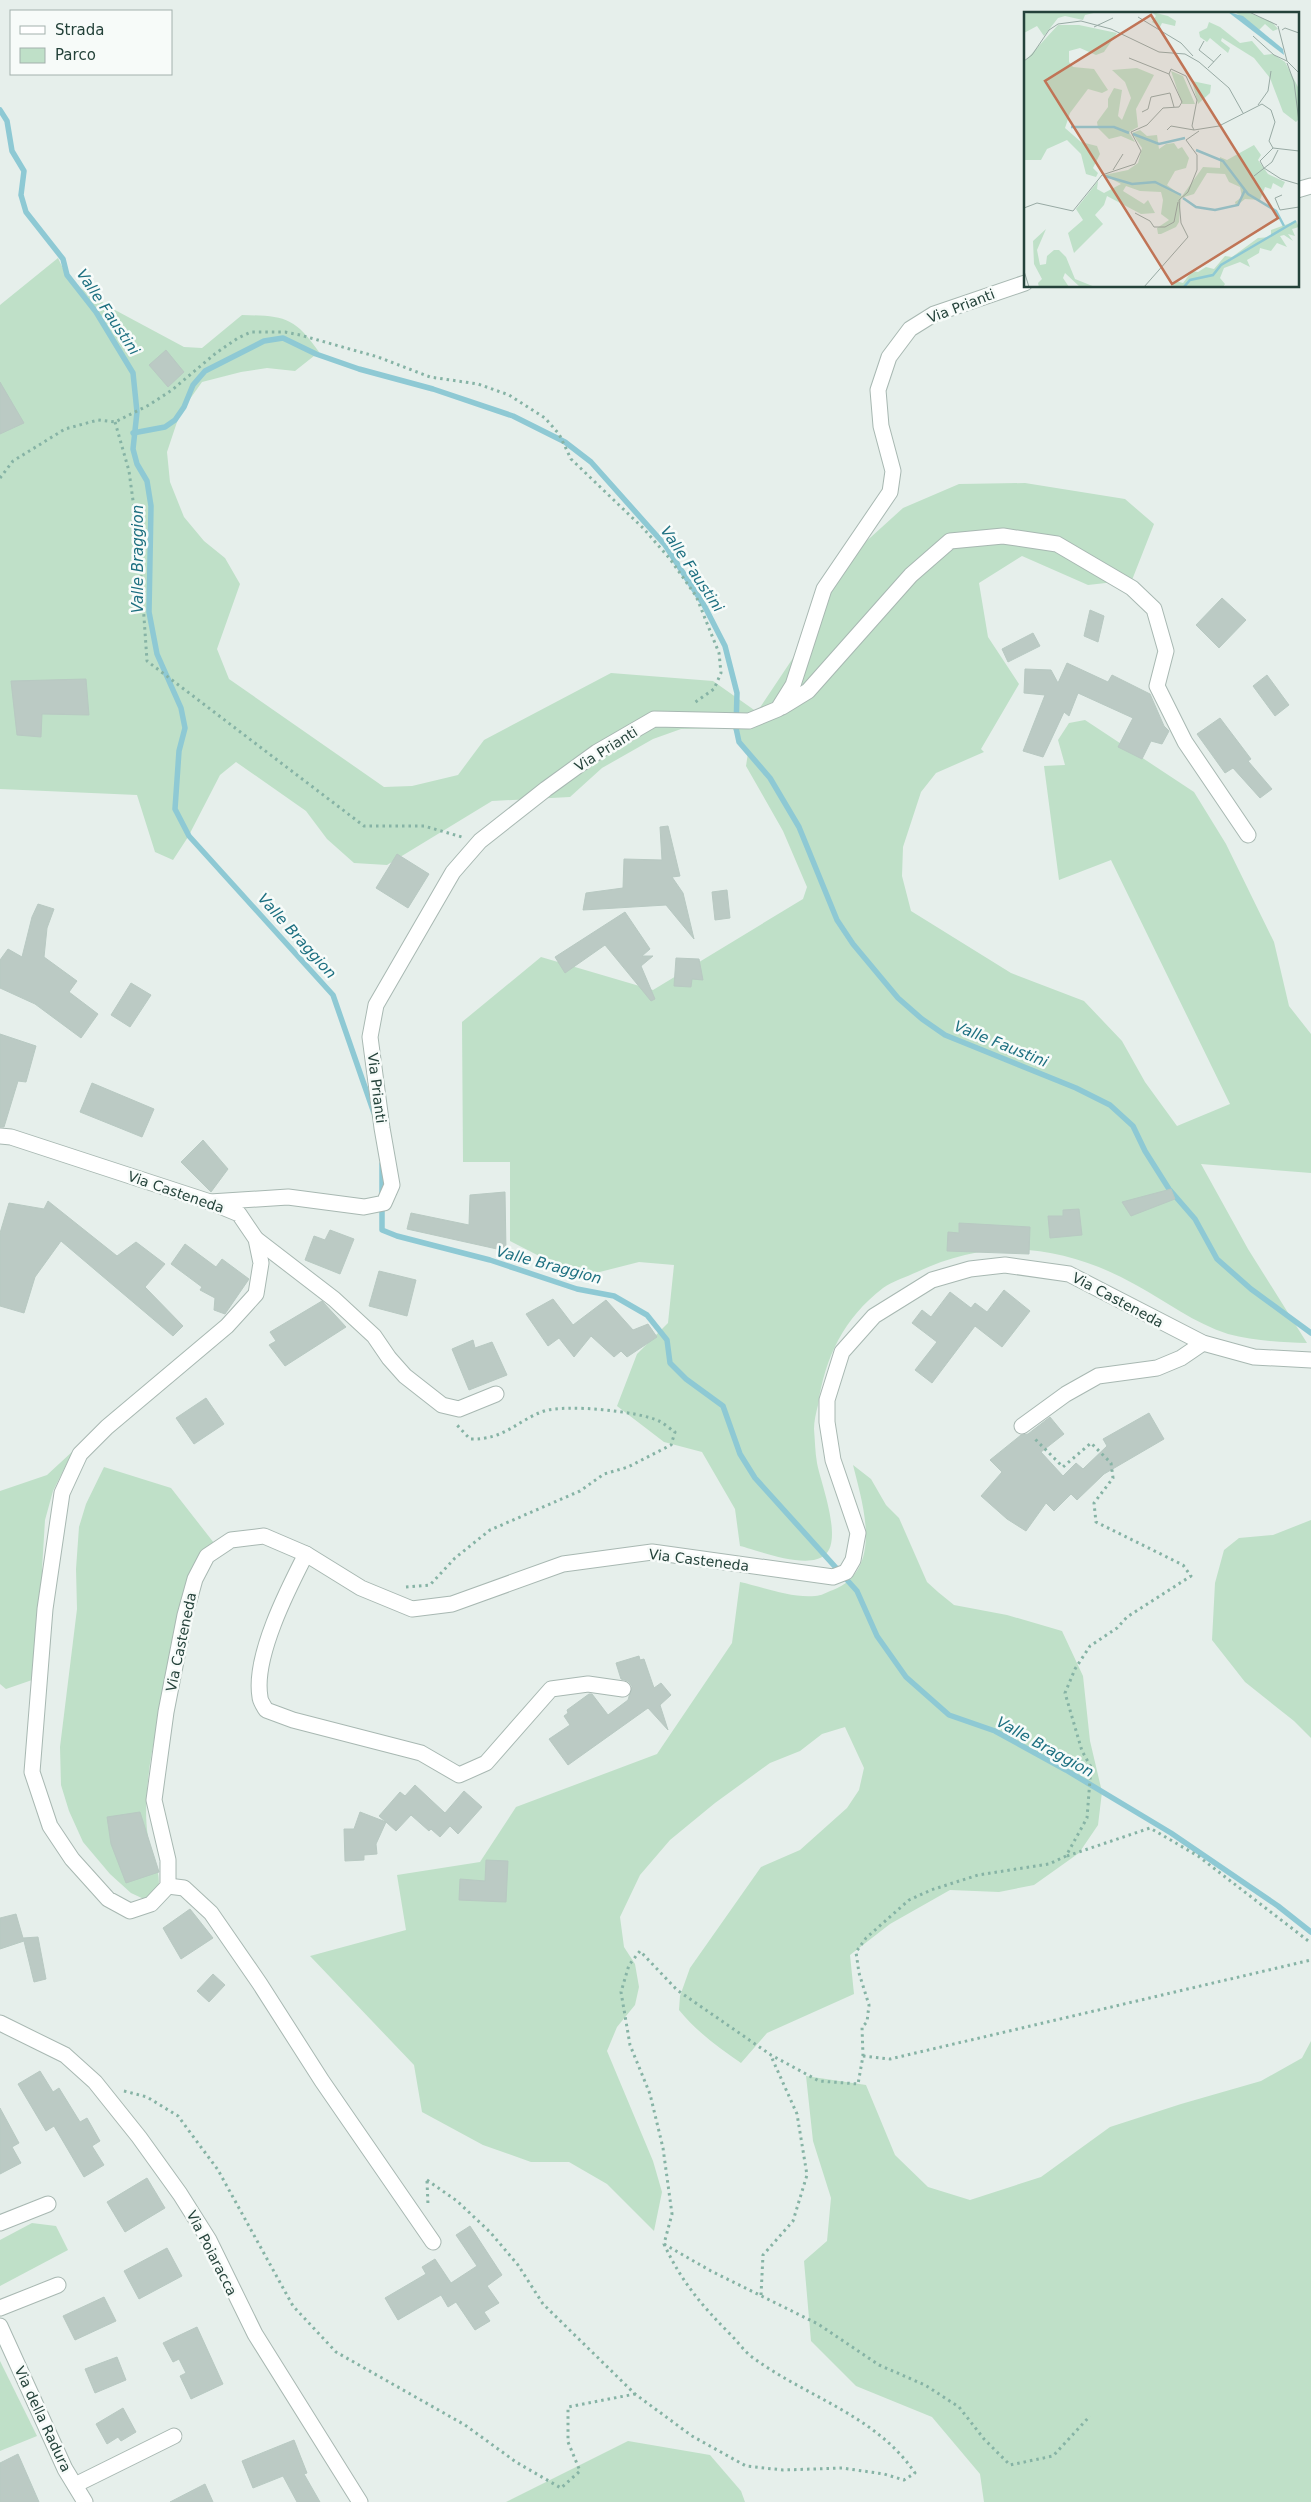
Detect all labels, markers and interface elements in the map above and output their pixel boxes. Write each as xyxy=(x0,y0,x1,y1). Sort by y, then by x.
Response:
legend xyxy=(10,10,172,75)
inset map xyxy=(1024,12,1298,288)
text: Strada xyxy=(55,21,104,39)
text: Parco xyxy=(55,46,96,64)
water label: Valle Faustini xyxy=(73,266,144,359)
street label: Via Prianti xyxy=(925,286,997,326)
water label: Valle Braggion xyxy=(129,505,147,613)
water label: Valle Faustini xyxy=(657,523,728,616)
street label: Via Prianti xyxy=(572,723,640,775)
water label: Valle Braggion xyxy=(254,890,340,982)
water label: Valle Faustini xyxy=(951,1017,1051,1071)
street label: Via Prianti xyxy=(365,1052,389,1124)
street label: Via Casteneda xyxy=(126,1168,226,1216)
water label: Valle Braggion xyxy=(494,1242,604,1288)
street label: Via Casteneda xyxy=(1070,1269,1166,1331)
street label: Via Casteneda xyxy=(648,1546,750,1574)
street label: Via Casteneda xyxy=(163,1591,199,1693)
water label: Valle Braggion xyxy=(993,1713,1097,1781)
street label: Via Poiaracca xyxy=(184,2208,240,2298)
street label: Via della Radura xyxy=(12,2364,74,2474)

